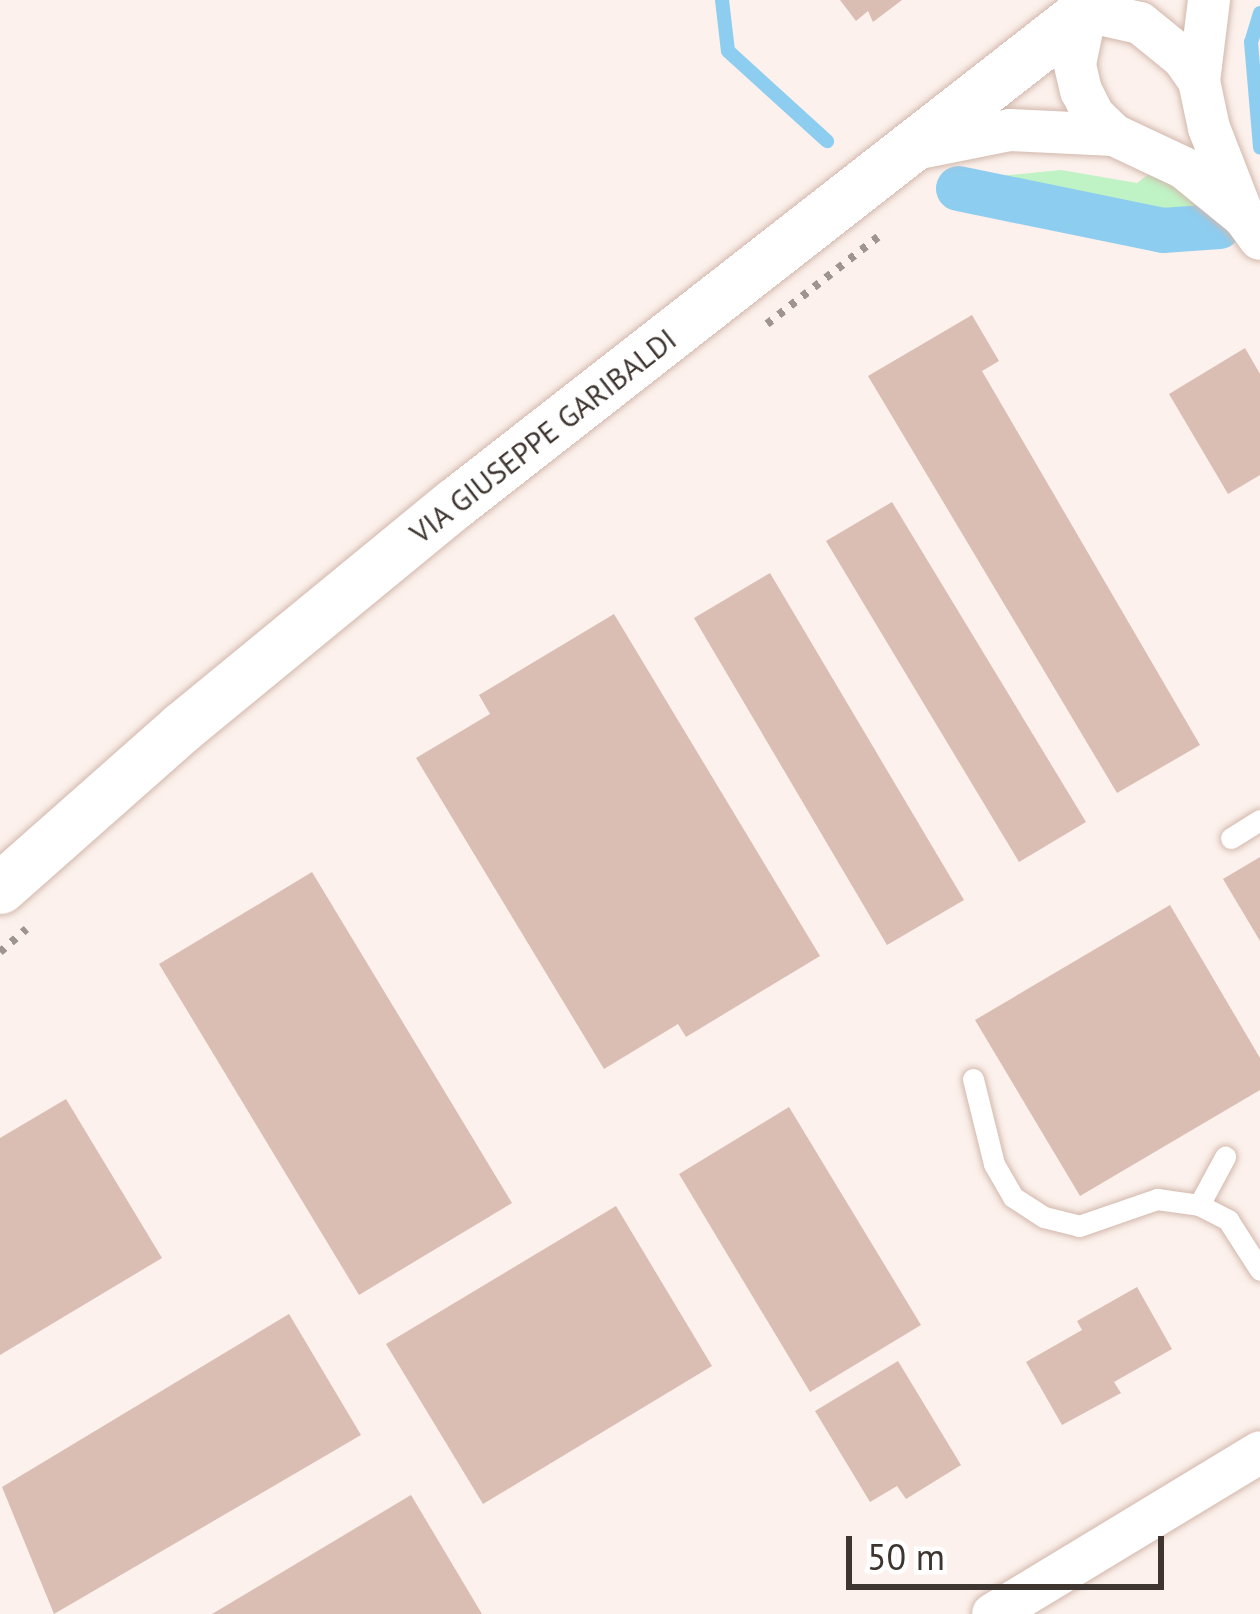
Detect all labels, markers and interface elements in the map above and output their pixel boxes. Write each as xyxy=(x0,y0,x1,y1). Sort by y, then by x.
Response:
street label: VIA GIUSEPPE GARIBALDI xyxy=(402,321,684,551)
scale bar xyxy=(852,1512,1170,1586)
text: 50 m xyxy=(867,1533,945,1580)

